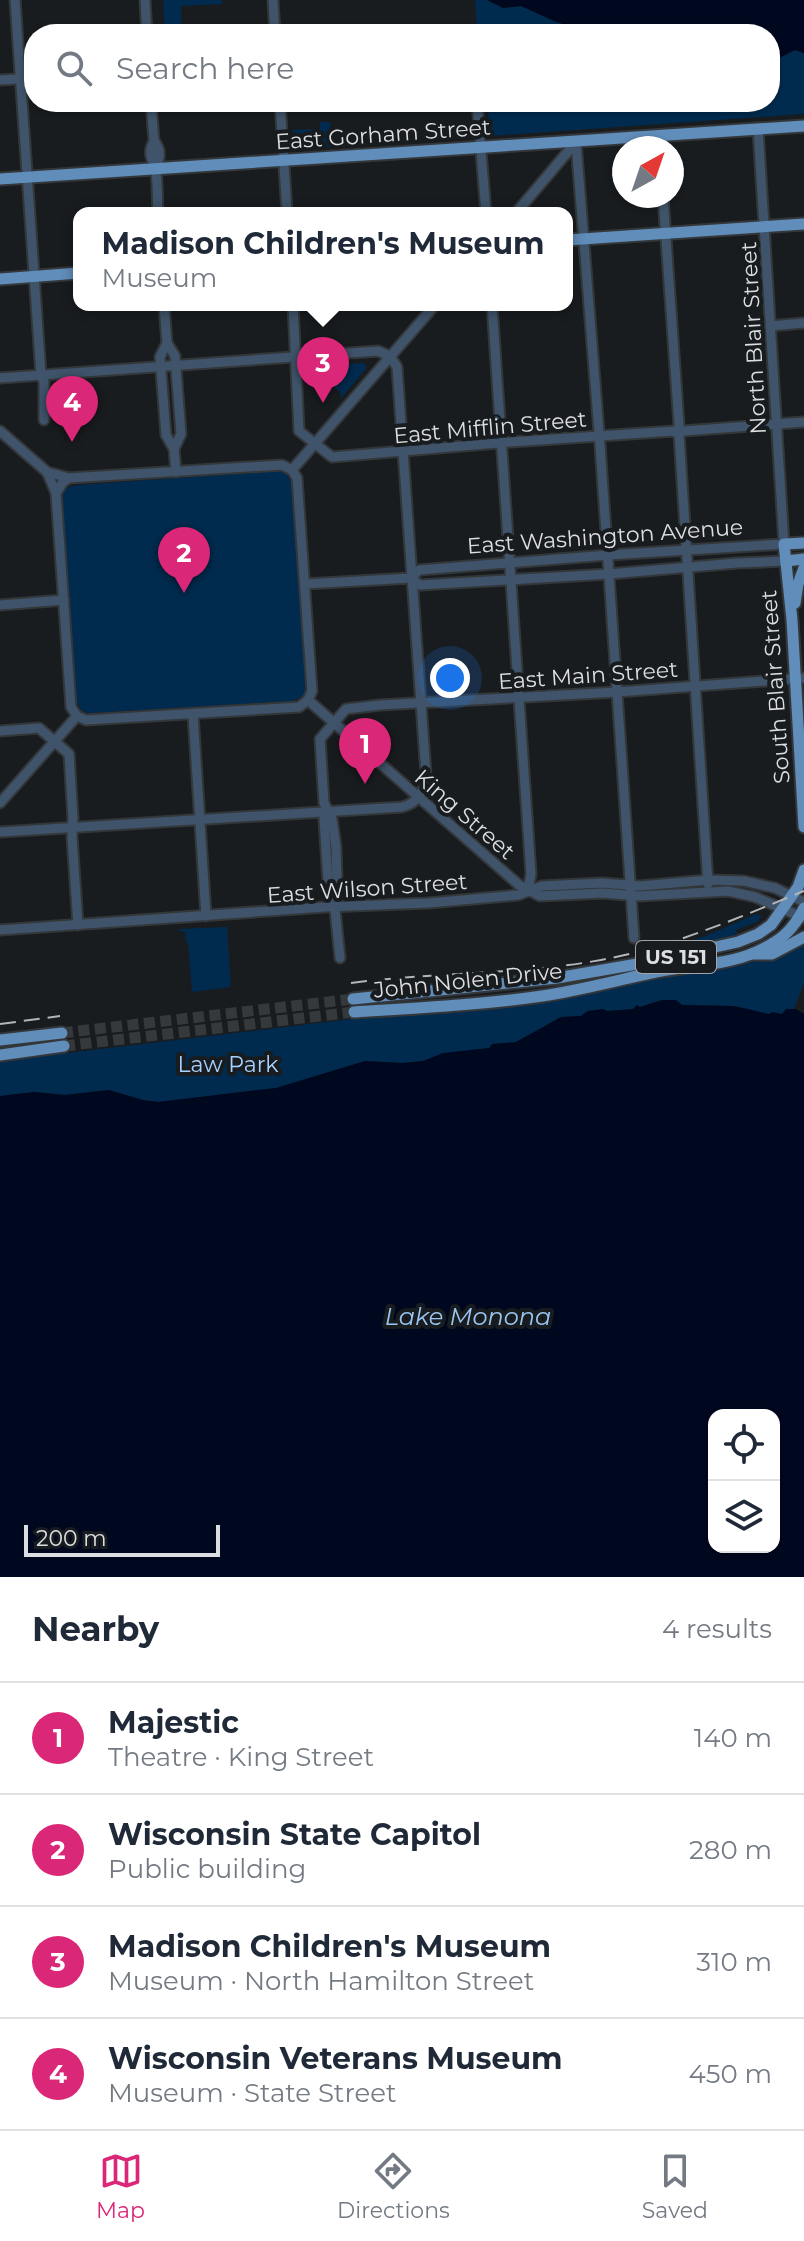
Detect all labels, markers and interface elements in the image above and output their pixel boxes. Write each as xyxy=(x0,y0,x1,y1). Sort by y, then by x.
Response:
search box xyxy=(24,24,780,112)
icon: search xyxy=(52,46,96,90)
text: Search here xyxy=(116,50,294,87)
street label: East Gorham Street xyxy=(274,113,492,155)
north arrow xyxy=(612,136,684,208)
popup xyxy=(73,207,573,311)
text: Madison Children's Museum xyxy=(102,225,545,262)
street label: North Blair Street xyxy=(735,241,772,435)
text: Museum xyxy=(102,262,217,294)
pin: 3 xyxy=(297,337,349,403)
pin: 4 xyxy=(46,376,98,442)
street label: East Mifflin Street xyxy=(392,406,588,449)
street label: East Washington Avenue xyxy=(466,513,744,560)
pin: 2 xyxy=(158,527,210,593)
street label: South Blair Street xyxy=(755,589,796,785)
street label: East Main Street xyxy=(497,656,679,695)
your location xyxy=(430,658,470,698)
pin: 1 xyxy=(339,718,391,784)
street label: King Street xyxy=(409,764,520,865)
street label: East Wilson Street xyxy=(266,868,468,909)
road number: US 151 xyxy=(636,941,716,973)
street label: John Nolen Drive xyxy=(371,957,564,1004)
park label: Law Park xyxy=(177,1051,279,1078)
water label: Lake Monona xyxy=(385,1302,551,1331)
map controls xyxy=(708,1409,780,1553)
button: locate xyxy=(708,1409,780,1481)
button: layers xyxy=(708,1481,780,1553)
scale bar xyxy=(24,1521,220,1557)
text: 200 m xyxy=(36,1525,107,1552)
text: Nearby xyxy=(32,1608,159,1650)
text: 4 results xyxy=(662,1613,772,1645)
text: Majestic xyxy=(108,1704,239,1741)
text: 1 xyxy=(53,1722,63,1754)
text: 140 m xyxy=(694,1722,772,1754)
text: Theatre · King Street xyxy=(108,1741,374,1773)
text: Wisconsin State Capitol xyxy=(108,1816,481,1853)
text: 2 xyxy=(50,1834,66,1866)
text: 280 m xyxy=(689,1834,772,1866)
text: Public building xyxy=(108,1853,306,1885)
text: Madison Children's Museum xyxy=(108,1928,551,1965)
text: 3 xyxy=(50,1946,66,1978)
text: 310 m xyxy=(696,1946,772,1978)
text: Museum · North Hamilton Street xyxy=(108,1965,534,1997)
text: Wisconsin Veterans Museum xyxy=(108,2040,563,2077)
text: 4 xyxy=(49,2058,67,2090)
text: 450 m xyxy=(689,2058,772,2090)
text: Museum · State Street xyxy=(108,2077,396,2109)
tab: Map xyxy=(96,2149,145,2224)
tab: Directions xyxy=(337,2149,450,2224)
tab: Saved xyxy=(642,2149,708,2224)

